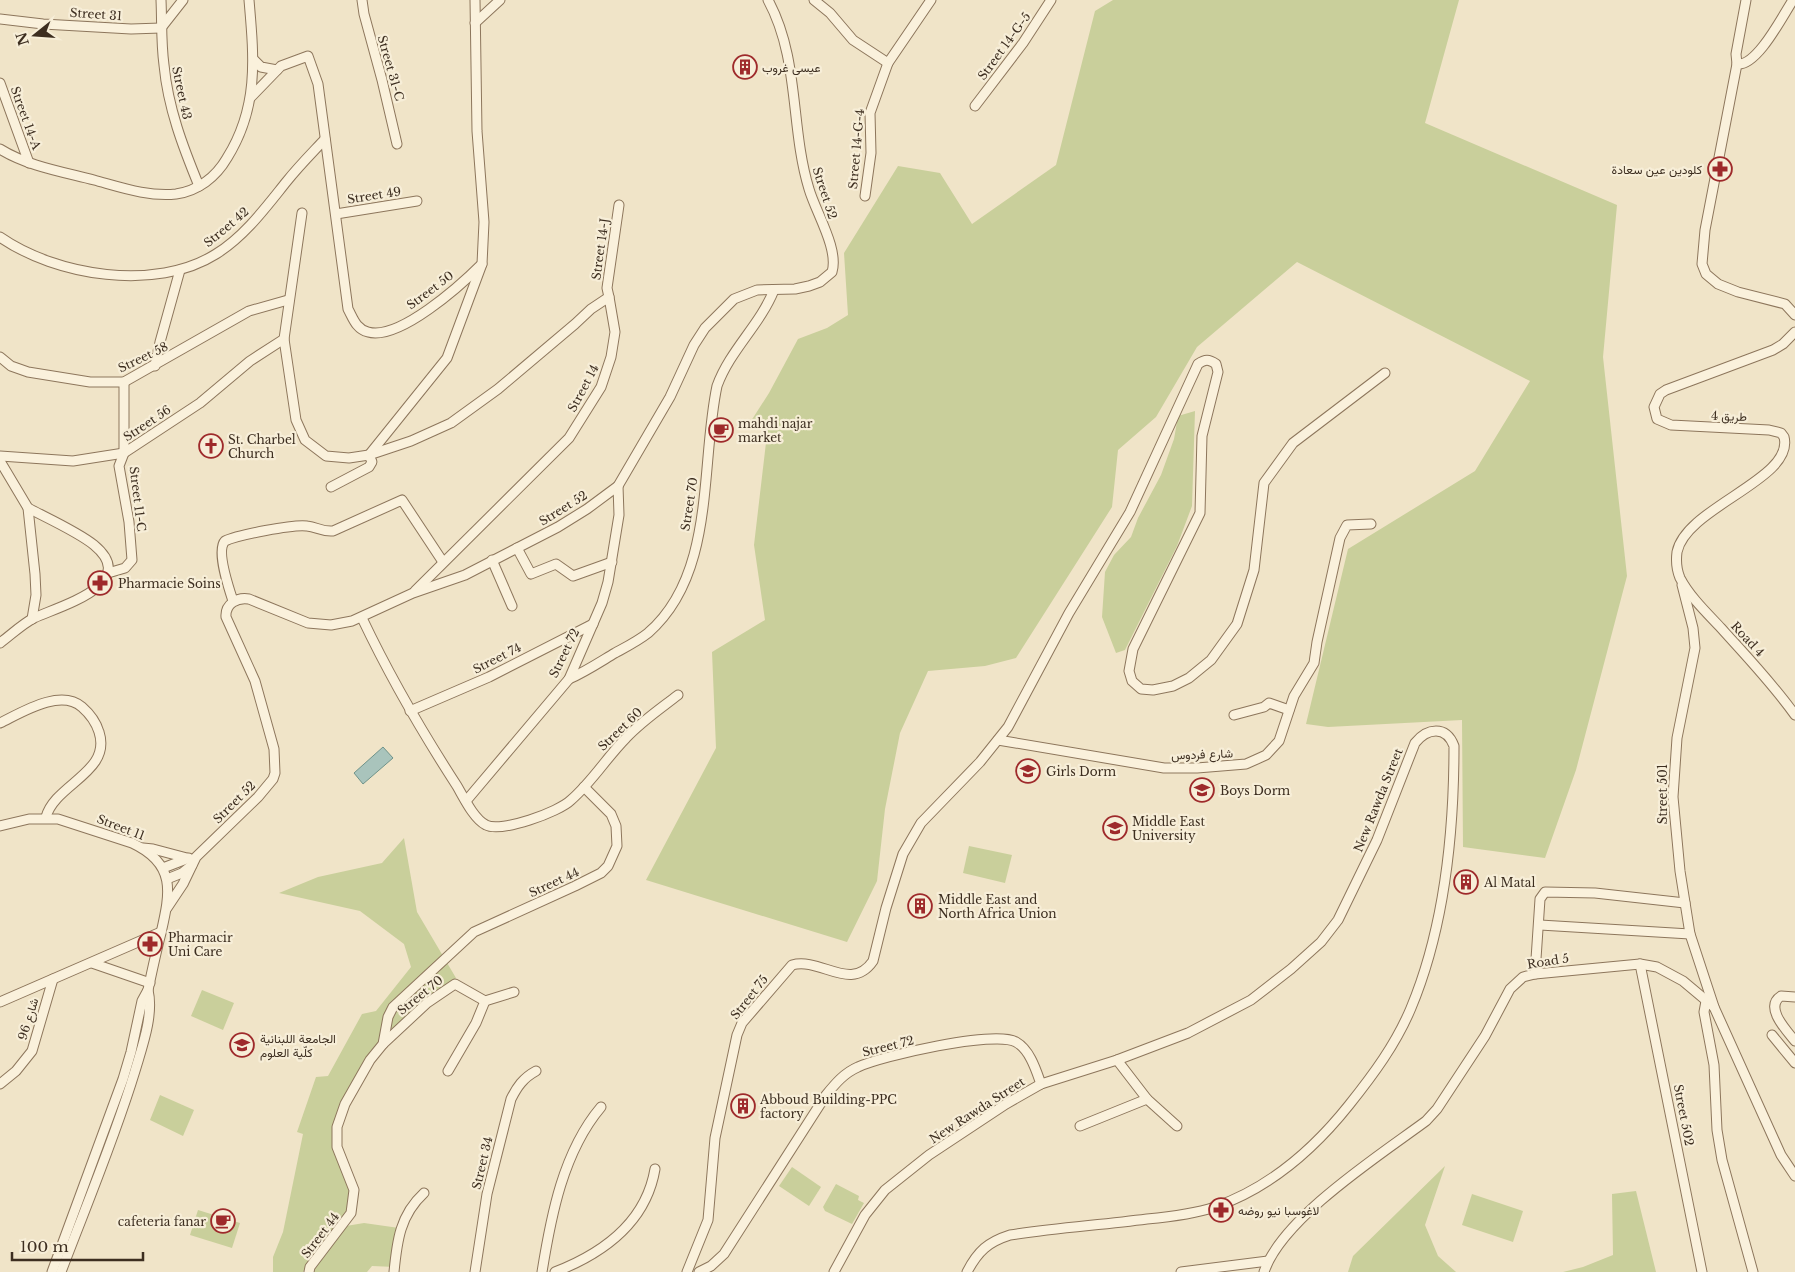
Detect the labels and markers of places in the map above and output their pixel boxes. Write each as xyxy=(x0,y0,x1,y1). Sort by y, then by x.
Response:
building icon: عيسى غروب xyxy=(732,54,758,80)
place label: عيسى غروب xyxy=(762,60,821,76)
pharmacy icon: كلودين عين سعادة xyxy=(1707,156,1733,182)
place label: كلودين عين سعادة xyxy=(1612,162,1702,178)
place label: mahdi najar market xyxy=(738,416,813,445)
cafe icon: mahdi najar market xyxy=(708,417,734,443)
place label: St. Charbel Church xyxy=(228,432,296,461)
church icon: St. Charbel Church xyxy=(198,433,224,459)
pharmacy icon: Pharmacie Soins xyxy=(87,570,113,596)
place label: Pharmacie Soins xyxy=(118,576,221,591)
school or university icon: Girls Dorm xyxy=(1015,758,1041,784)
place label: Girls Dorm xyxy=(1046,764,1116,779)
school or university icon: Boys Dorm xyxy=(1189,777,1215,803)
place label: Boys Dorm xyxy=(1220,783,1290,798)
place label: Middle East University xyxy=(1132,814,1205,843)
school or university icon: Middle East University xyxy=(1102,815,1128,841)
building icon: Al Matal xyxy=(1453,869,1479,895)
place label: Al Matal xyxy=(1483,875,1536,890)
place label: Middle East and North Africa Union xyxy=(938,892,1057,921)
building icon: Middle East and North Africa Union xyxy=(907,893,933,919)
place label: Pharmacir Uni Care xyxy=(168,930,233,959)
pharmacy icon: Pharmacir Uni Care xyxy=(137,931,163,957)
place label: الجامعة اللبنانية كلّية العلوم xyxy=(260,1031,336,1061)
school or university icon: الجامعة اللبنانية كلّية العلوم xyxy=(229,1032,255,1058)
place label: Abboud Building-PPC factory xyxy=(759,1092,897,1121)
building icon: Abboud Building-PPC factory xyxy=(730,1093,756,1119)
pharmacy icon: لاغوسبا نيو روضه xyxy=(1208,1197,1234,1223)
place label: لاغوسبا نيو روضه xyxy=(1238,1203,1319,1219)
cafe icon: cafeteria fanar xyxy=(210,1208,236,1234)
place label: cafeteria fanar xyxy=(118,1214,206,1229)

